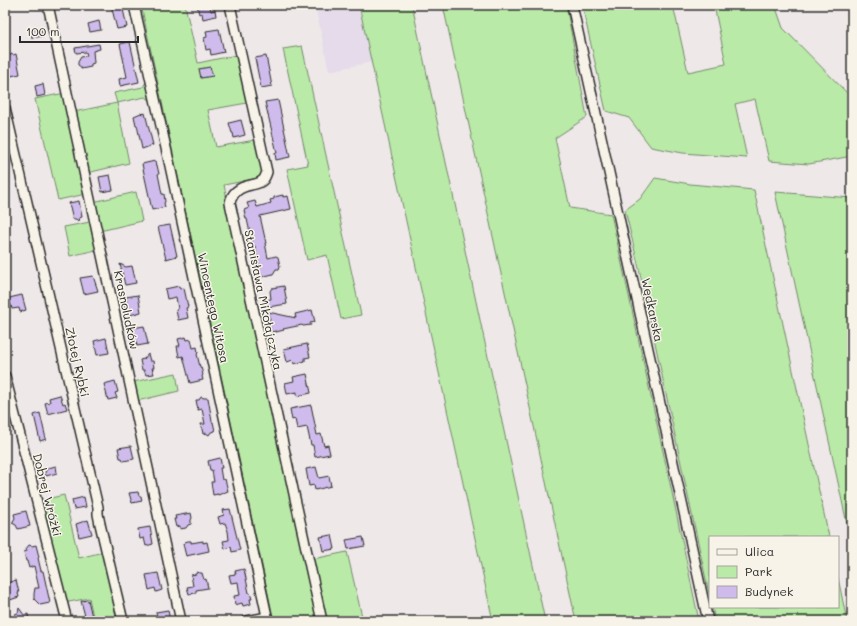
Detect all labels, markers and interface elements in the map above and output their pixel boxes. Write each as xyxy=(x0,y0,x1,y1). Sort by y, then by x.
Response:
scale bar xyxy=(20,18,138,44)
text: 100 m xyxy=(26,23,60,39)
street label: Stanisława Mikołajczyka xyxy=(241,228,287,372)
street label: Wincentego Witosa xyxy=(194,251,234,364)
street label: Krasnoludków xyxy=(111,269,143,351)
street label: Wędkarska xyxy=(638,276,668,343)
street label: Złotej Rybki xyxy=(62,325,94,398)
street label: Dobrej Wróżki xyxy=(30,452,66,538)
legend xyxy=(709,536,839,608)
text: Ulica xyxy=(745,543,774,559)
text: Park xyxy=(745,563,772,579)
text: Budynek xyxy=(745,583,793,599)

